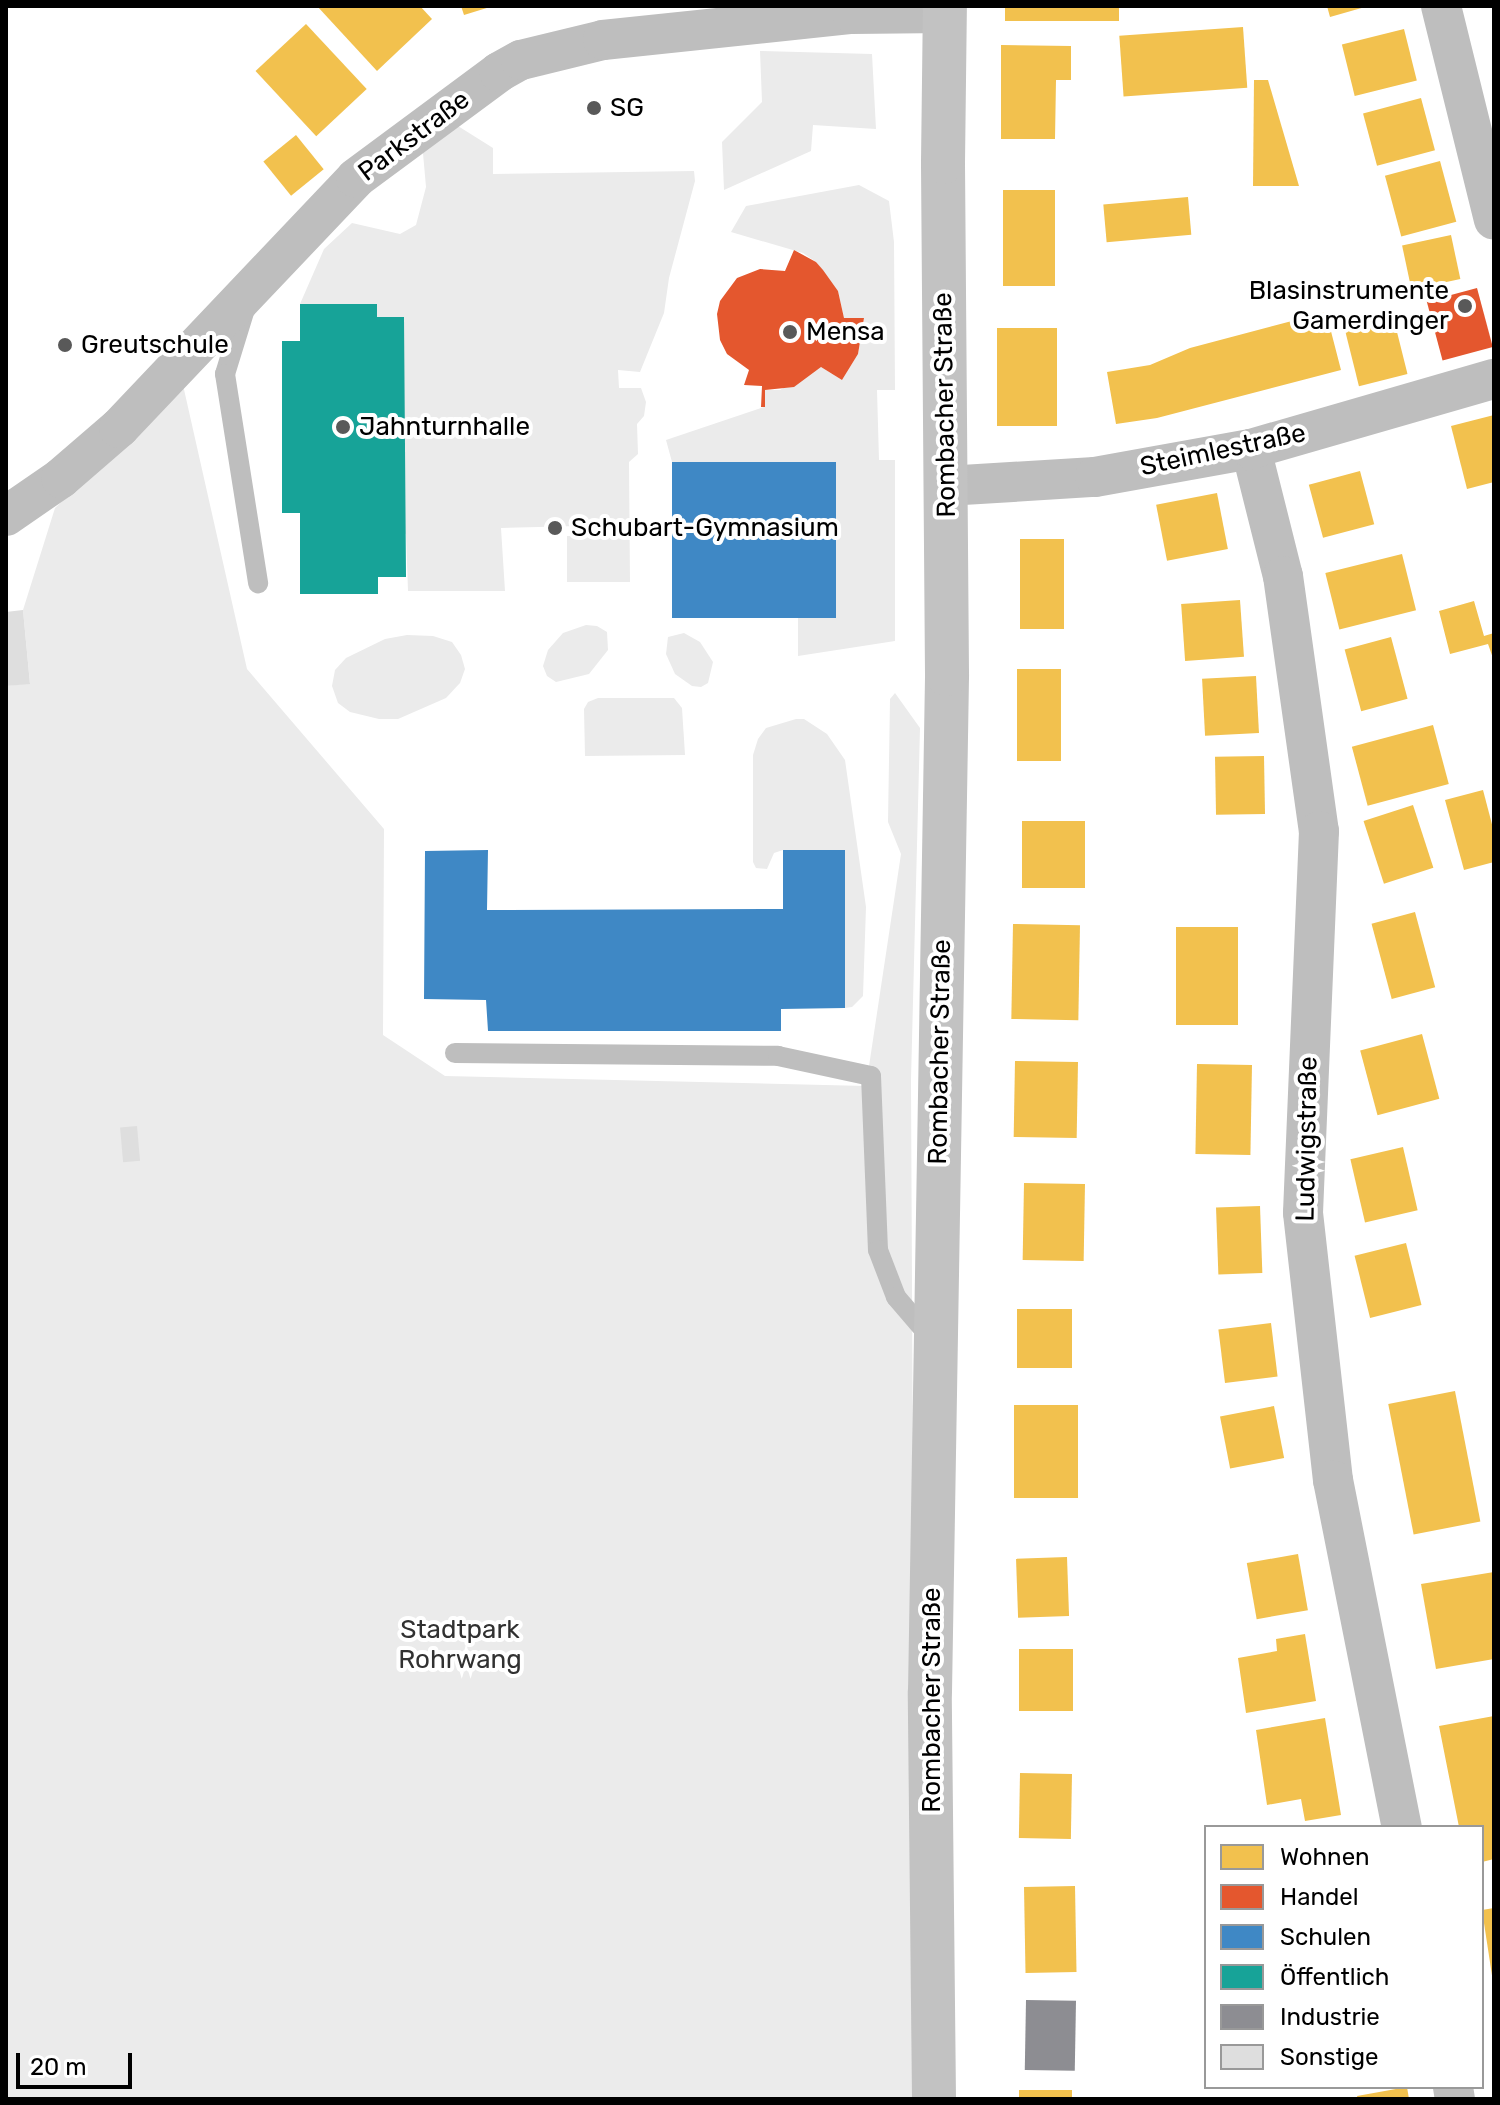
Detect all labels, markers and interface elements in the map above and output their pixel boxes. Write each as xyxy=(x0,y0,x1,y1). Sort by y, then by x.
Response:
street label: Parkstraße xyxy=(352,84,476,188)
place label: SG xyxy=(610,92,644,124)
marker: SG xyxy=(585,99,603,117)
place label: Blasinstrumente Gamerdinger xyxy=(1249,275,1449,336)
street label: Rombacher Straße xyxy=(927,292,963,518)
marker: Blasinstrumente Gamerdinger xyxy=(1456,297,1474,315)
place label: Mensa xyxy=(806,316,885,348)
marker: Mensa xyxy=(781,323,799,341)
place label: Greutschule xyxy=(81,329,229,361)
marker: Greutschule xyxy=(56,336,74,354)
place label: Jahnturnhalle xyxy=(359,411,530,443)
street label: Steimlestraße xyxy=(1137,417,1309,483)
marker: Jahnturnhalle xyxy=(334,418,352,436)
place label: Schubart-Gymnasium xyxy=(571,512,839,544)
marker: Schubart-Gymnasium xyxy=(546,519,564,537)
street label: Rombacher Straße xyxy=(922,939,958,1165)
street label: Ludwigstraße xyxy=(1290,1056,1324,1222)
street label: Rombacher Straße xyxy=(916,1587,948,1813)
park label: Stadtpark Rohrwang xyxy=(398,1614,522,1676)
legend xyxy=(1204,1825,1484,2089)
text: Wohnen xyxy=(1280,1843,1370,1871)
text: Handel xyxy=(1280,1883,1358,1911)
text: Schulen xyxy=(1280,1923,1371,1951)
text: Öffentlich xyxy=(1280,1963,1389,1991)
text: Industrie xyxy=(1280,2003,1380,2031)
scale bar xyxy=(20,2037,136,2087)
text: Sonstige xyxy=(1280,2043,1378,2071)
text: 20 m xyxy=(30,2053,87,2081)

